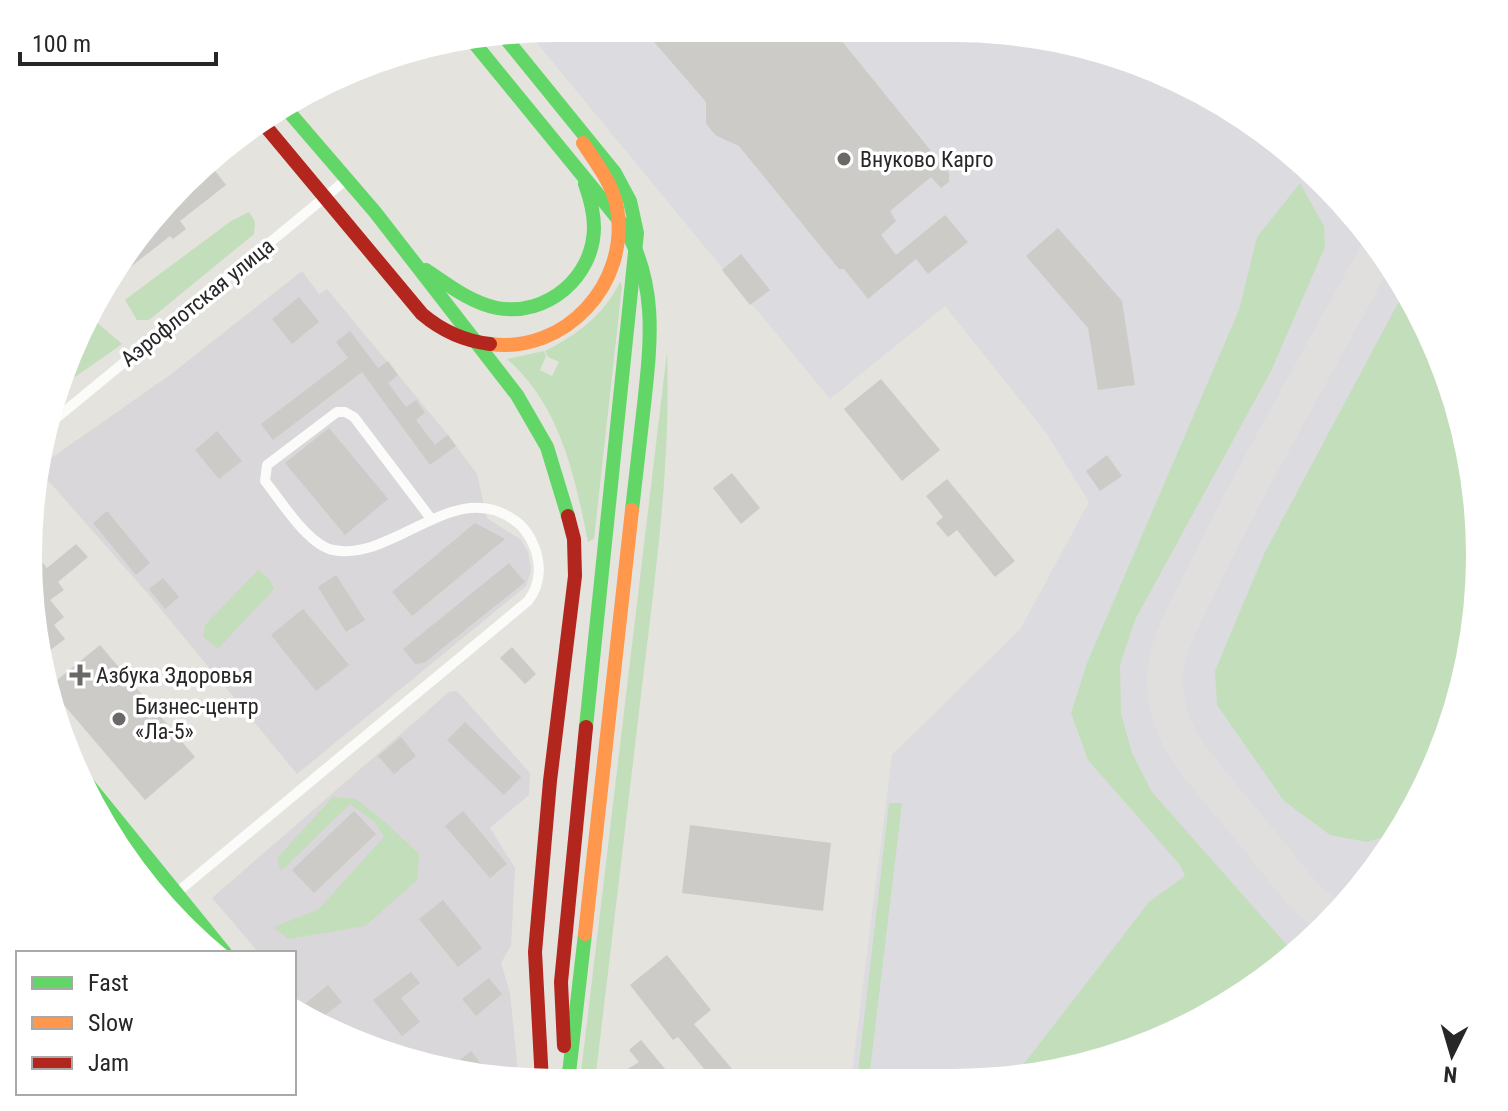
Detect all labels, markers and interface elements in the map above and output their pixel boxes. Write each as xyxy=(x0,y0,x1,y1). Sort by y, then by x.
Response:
scale bar xyxy=(20,16,216,66)
text: 100 m xyxy=(32,30,91,58)
place label: Внуково Карго xyxy=(860,147,994,172)
marker: Внуково Карго xyxy=(835,150,853,168)
street label: Аэрофлотская улица xyxy=(116,233,279,372)
place label: Азбука Здоровья xyxy=(96,663,253,688)
marker: Азбука Здоровья xyxy=(71,666,89,684)
place label: Бизнес-центр «Ла-5» xyxy=(135,694,259,744)
marker: Бизнес-центр «Ла-5» xyxy=(110,710,128,728)
legend xyxy=(16,951,296,1095)
text: Fast xyxy=(88,969,129,997)
text: Slow xyxy=(88,1009,134,1037)
north arrow xyxy=(1412,1015,1492,1095)
text: Jam xyxy=(88,1049,129,1077)
text: N xyxy=(1442,1061,1458,1087)

